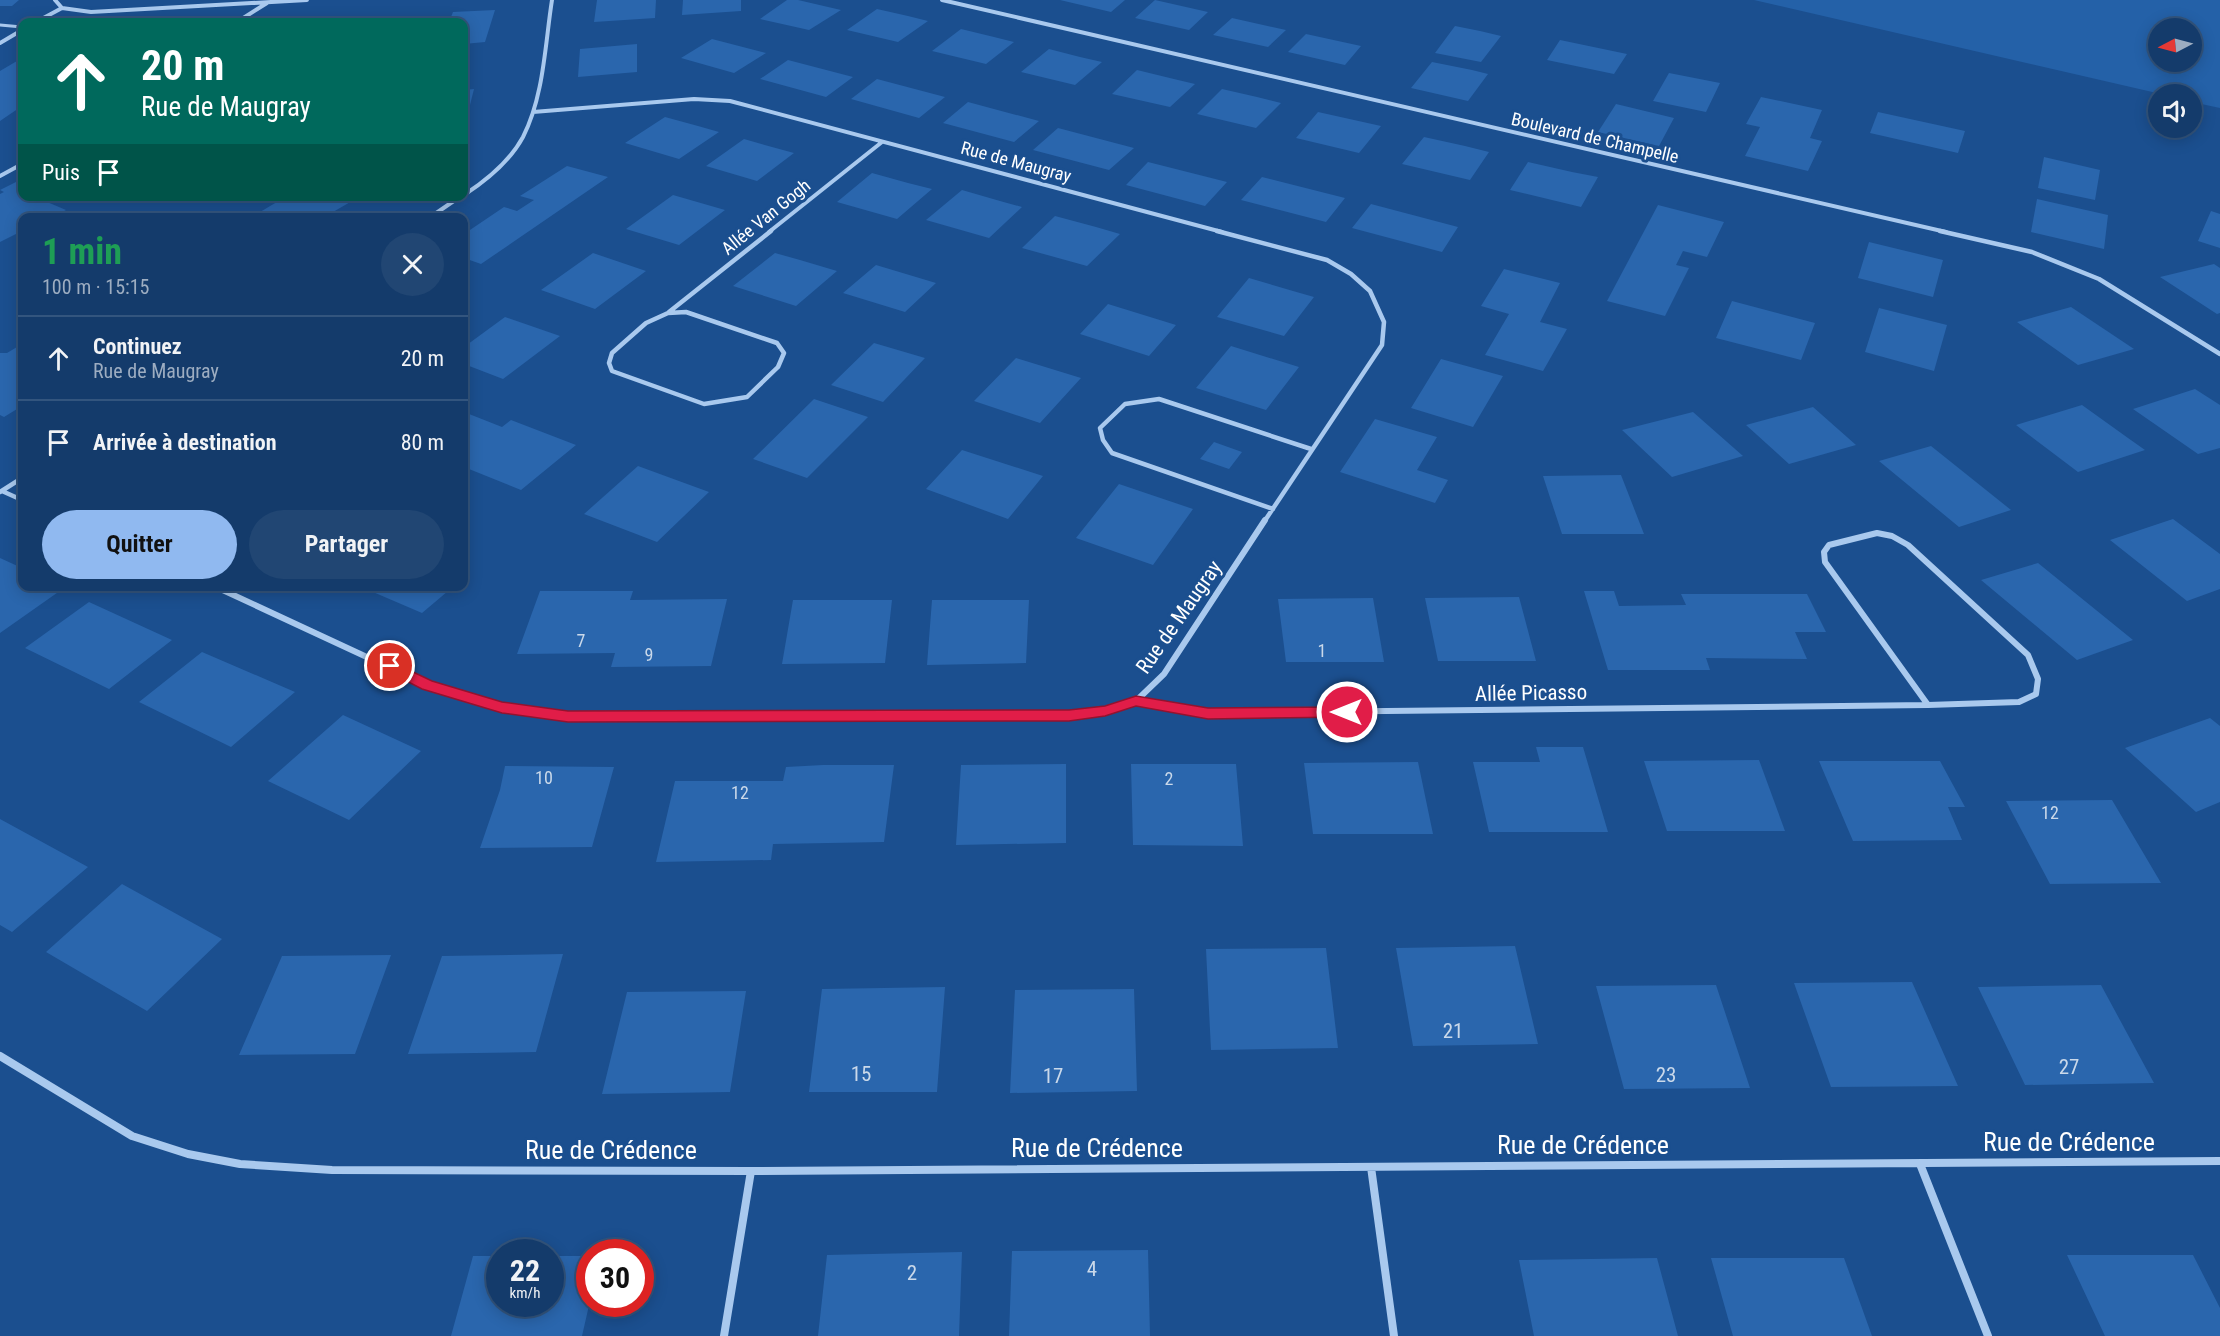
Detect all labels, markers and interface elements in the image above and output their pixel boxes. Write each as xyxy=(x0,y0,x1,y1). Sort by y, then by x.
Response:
north arrow xyxy=(2148,18,2202,72)
map controls xyxy=(2148,18,2202,138)
text: 20 m xyxy=(141,41,224,90)
icon: ahead xyxy=(42,42,120,120)
button: sound xyxy=(2148,84,2202,138)
text: Rue de Maugray xyxy=(141,91,311,123)
street label: Boulevard de Champelle xyxy=(1509,108,1681,167)
street label: Rue de Maugray xyxy=(959,137,1074,186)
icon: arrive xyxy=(92,156,125,189)
text: Puis xyxy=(42,160,80,185)
street label: Allée Van Gogh xyxy=(717,174,814,259)
text: 1 min xyxy=(42,231,122,273)
button: close xyxy=(381,233,444,296)
text: 100 m · 15:15 xyxy=(42,275,149,299)
text: Continuez xyxy=(93,334,182,359)
icon: ahead xyxy=(42,342,75,375)
text: 20 m xyxy=(401,346,444,371)
text: Rue de Maugray xyxy=(93,359,219,383)
icon: arrive xyxy=(42,426,75,459)
text: Arrivée à destination xyxy=(93,430,277,455)
text: 80 m xyxy=(401,430,444,455)
button: Quitter xyxy=(42,510,237,579)
button: Partager xyxy=(249,510,444,579)
street label: Rue de Maugray xyxy=(1131,556,1227,678)
house number: 7 xyxy=(577,630,586,651)
pin xyxy=(364,640,415,691)
house number: 1 xyxy=(1318,640,1326,661)
house number: 9 xyxy=(645,644,653,665)
icon: arrive xyxy=(373,649,406,682)
position arrow xyxy=(1315,680,1379,744)
street label: Allée Picasso xyxy=(1475,680,1587,706)
house number: 10 xyxy=(535,767,553,788)
house number: 2 xyxy=(1165,768,1174,789)
house number: 12 xyxy=(731,782,749,803)
house number: 12 xyxy=(2041,802,2059,823)
house number: 21 xyxy=(1443,1019,1463,1043)
house number: 27 xyxy=(2059,1055,2079,1079)
house number: 15 xyxy=(851,1062,871,1086)
house number: 23 xyxy=(1656,1063,1676,1087)
house number: 17 xyxy=(1043,1064,1063,1088)
street label: Rue de Crédence xyxy=(1983,1127,2155,1157)
street label: Rue de Crédence xyxy=(1497,1130,1669,1160)
street label: Rue de Crédence xyxy=(1011,1133,1183,1163)
street label: Rue de Crédence xyxy=(525,1135,697,1165)
speed limit sign: 30 xyxy=(576,1239,654,1317)
text: 22 xyxy=(510,1253,540,1288)
house number: 4 xyxy=(1087,1257,1097,1281)
house number: 2 xyxy=(907,1261,917,1285)
text: km/h xyxy=(510,1284,540,1302)

